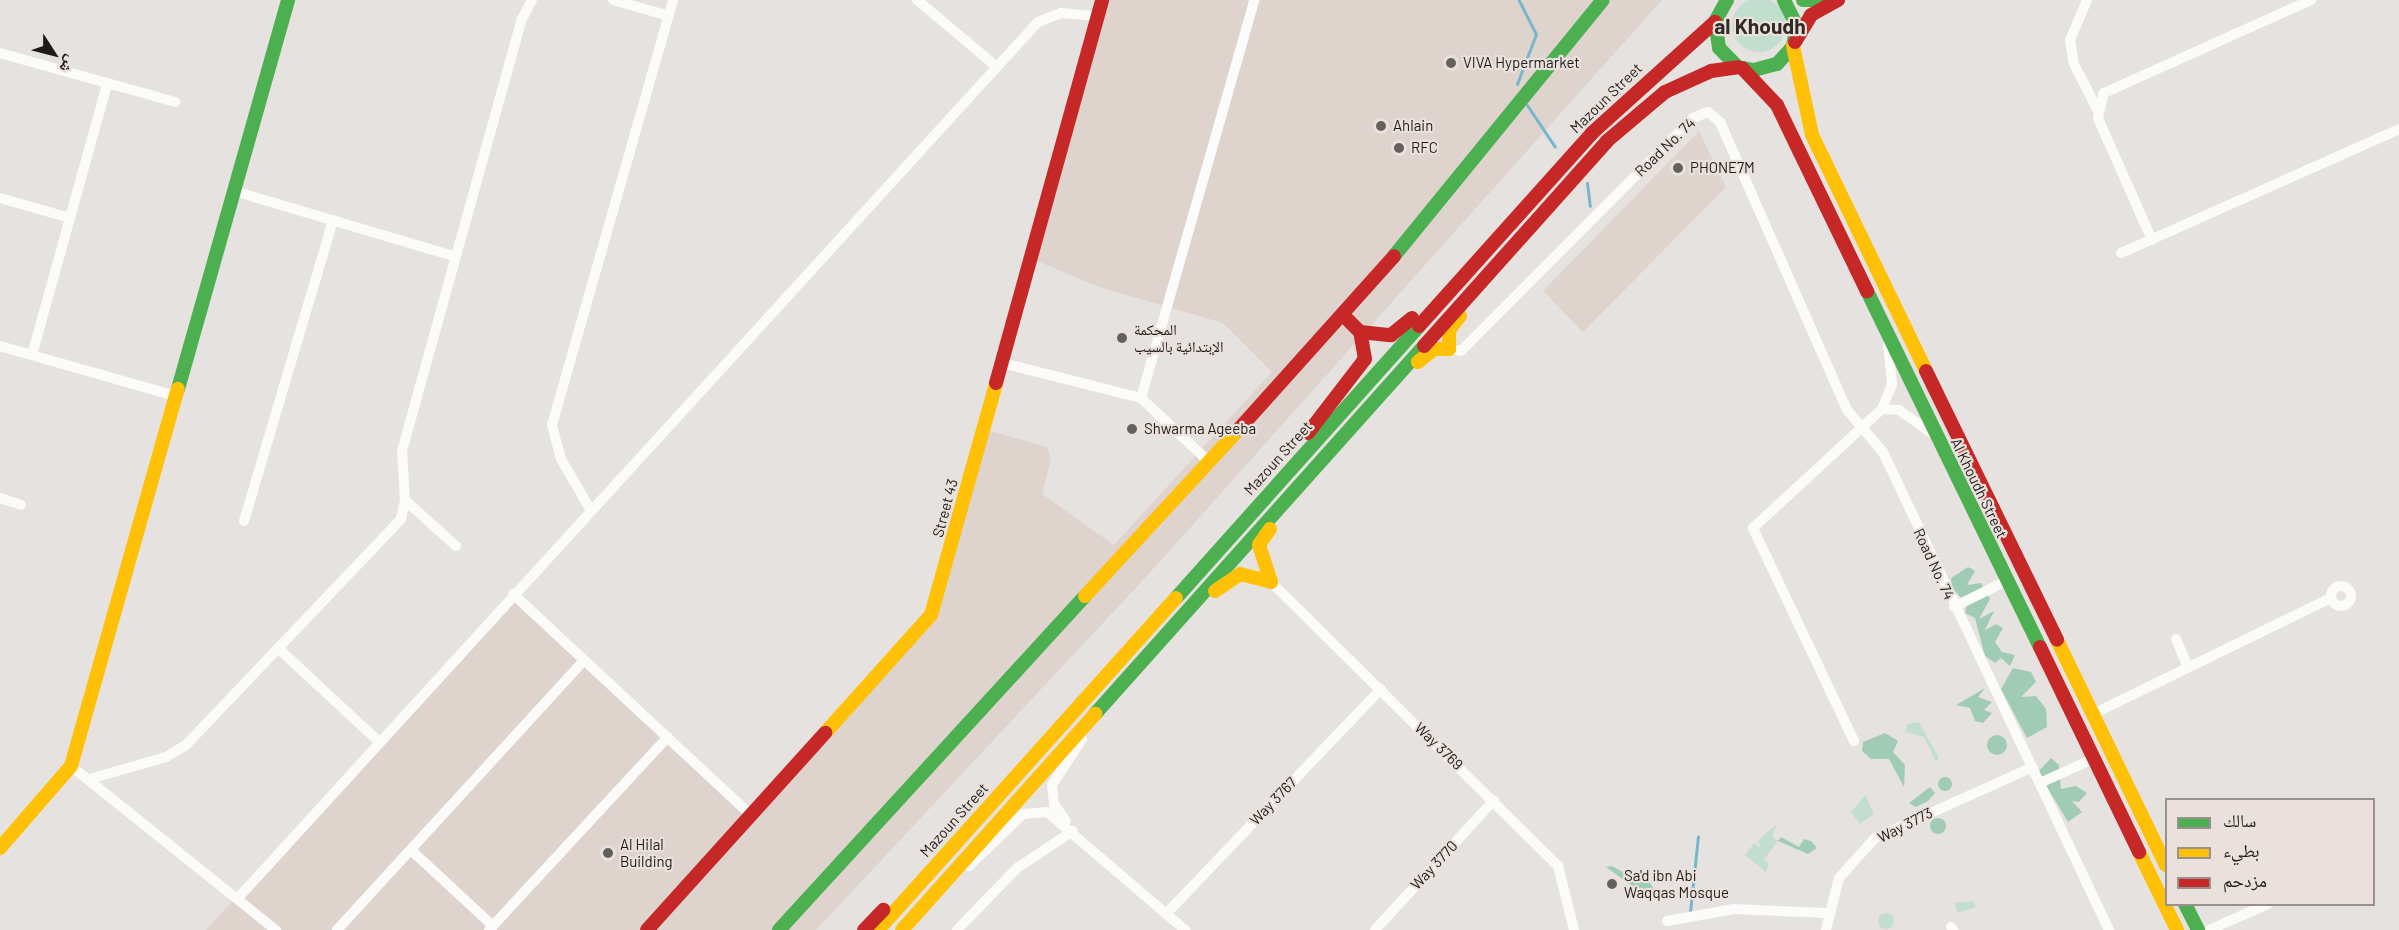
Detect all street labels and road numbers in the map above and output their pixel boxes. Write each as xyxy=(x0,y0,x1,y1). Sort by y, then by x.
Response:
street label: Mazoun Street xyxy=(1566,59,1646,137)
street label: Road No. 74 xyxy=(1631,114,1699,180)
street label: Mazoun Street xyxy=(1240,417,1316,499)
street label: Al Khoudh Street xyxy=(1947,435,2011,541)
street label: Street 43 xyxy=(929,477,961,539)
street label: Road No. 74 xyxy=(1910,525,1958,603)
street label: Way 3769 xyxy=(1411,719,1467,773)
street label: Way 3767 xyxy=(1246,773,1300,829)
street label: Mazoun Street xyxy=(916,779,992,861)
street label: Way 3773 xyxy=(1874,803,1936,847)
street label: Way 3770 xyxy=(1407,837,1461,893)

